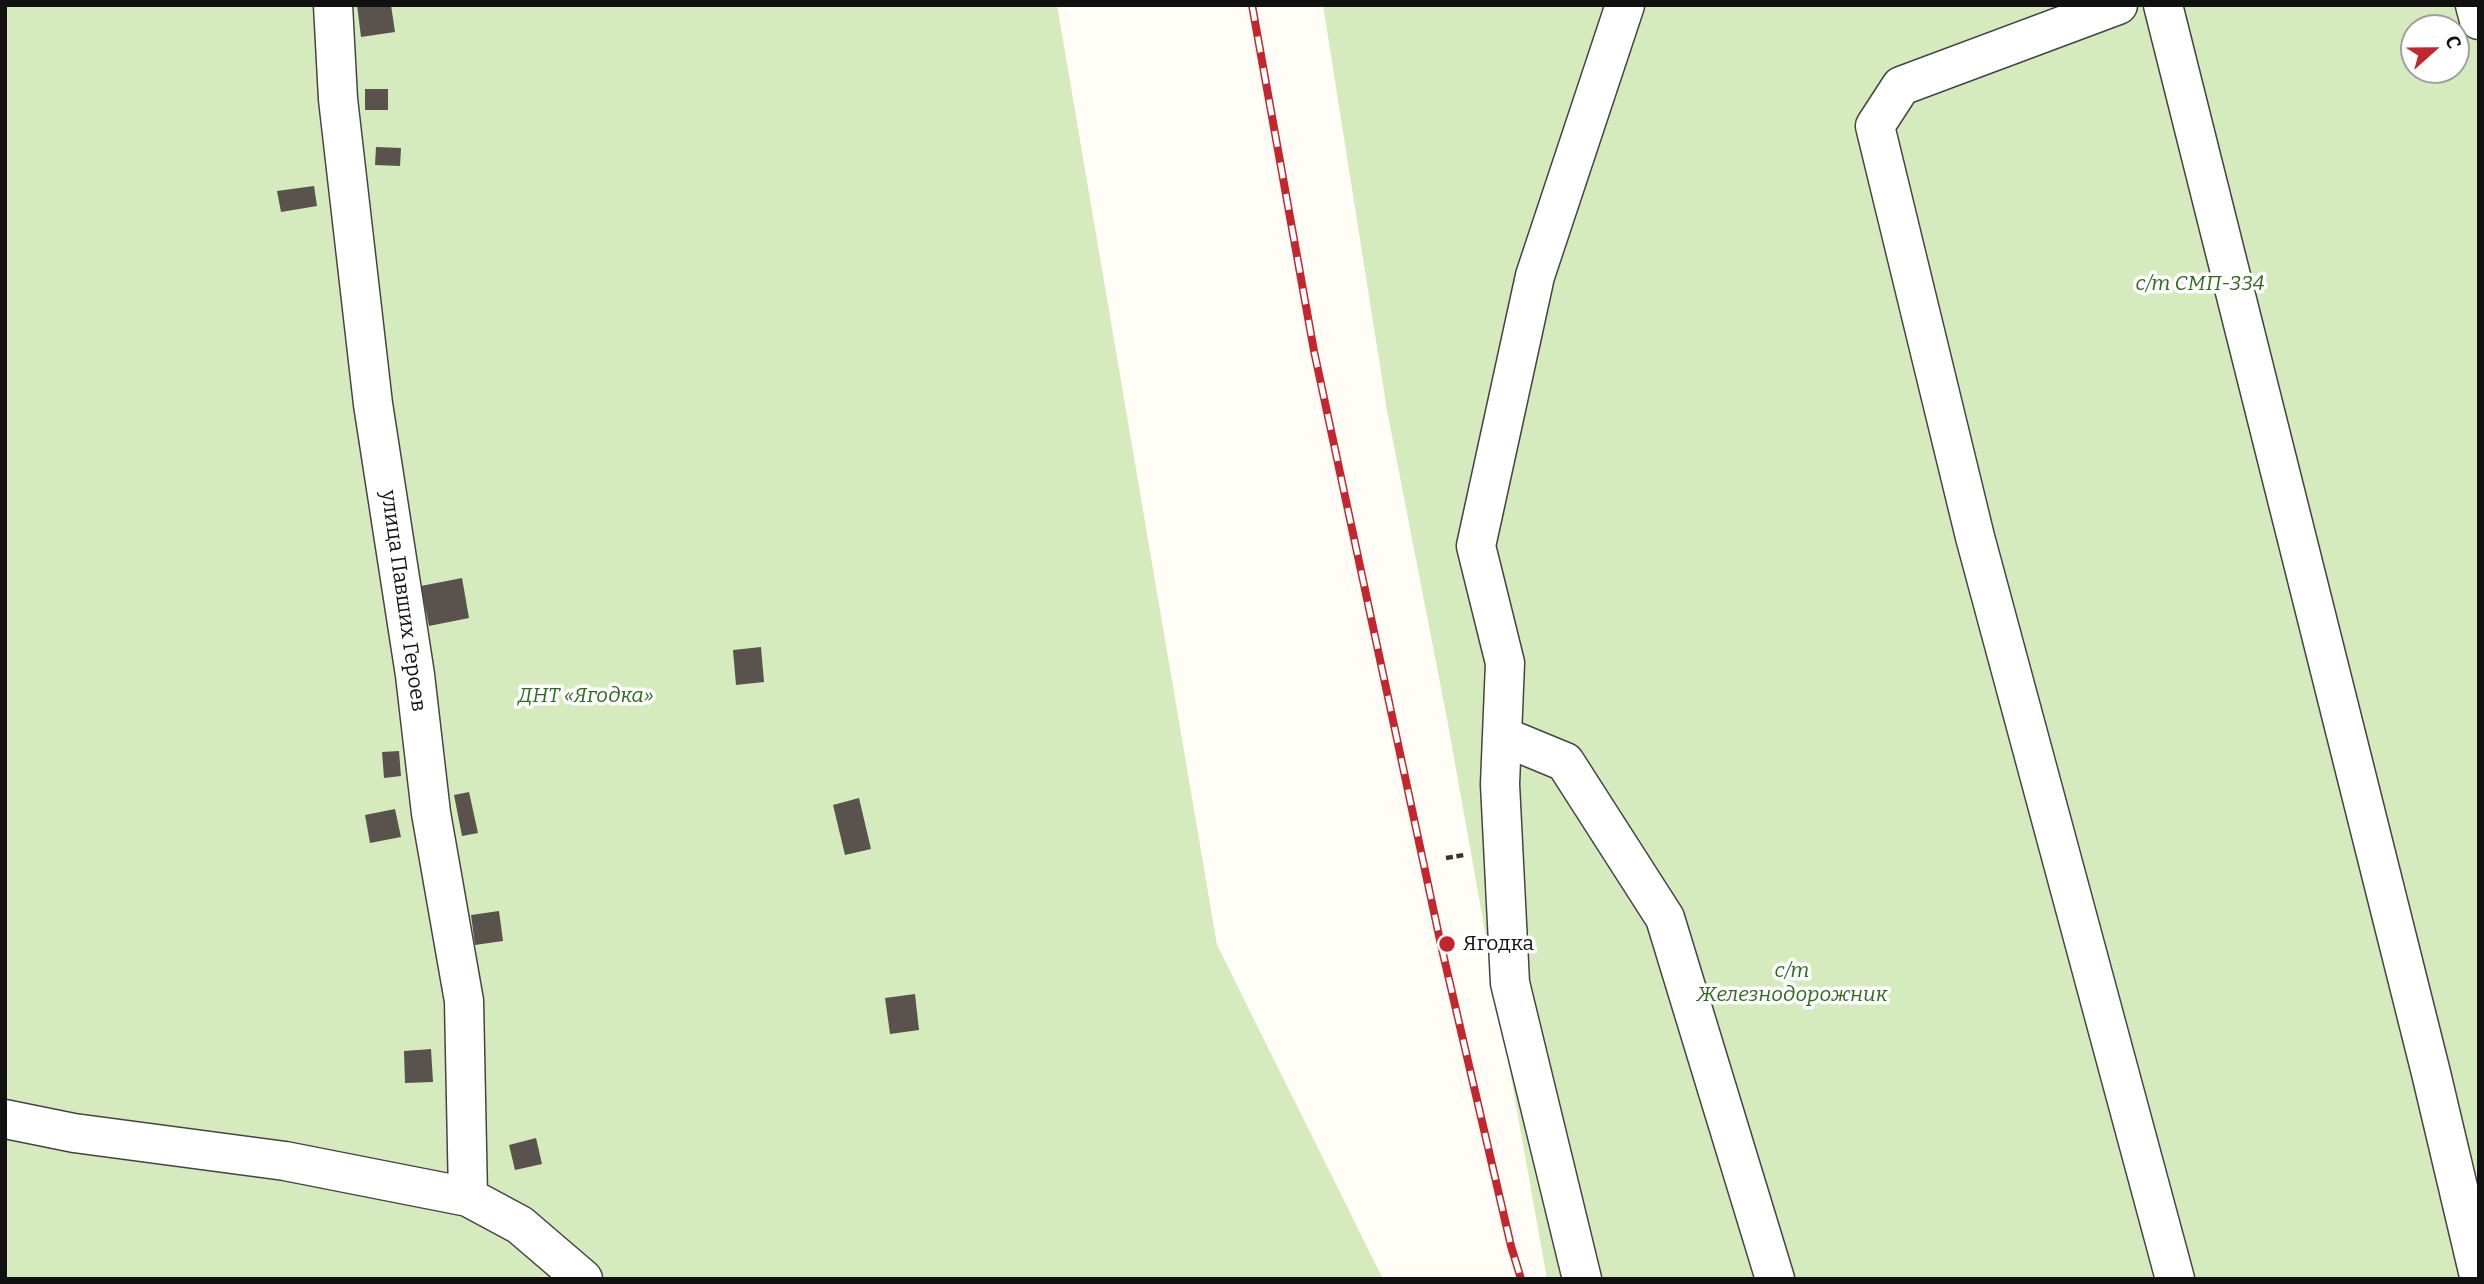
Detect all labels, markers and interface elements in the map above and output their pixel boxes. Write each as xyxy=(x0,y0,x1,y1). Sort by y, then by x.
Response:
north arrow xyxy=(2400,14,2470,84)
text: С xyxy=(2440,32,2466,52)
park label: с/т СМП-334 xyxy=(2136,271,2264,297)
street label: улица Павших Героев xyxy=(375,489,431,713)
park label: ДНТ «Ягодка» xyxy=(518,683,654,709)
place label: Ягодка xyxy=(1463,931,1534,957)
marker: Ягодка xyxy=(1437,934,1457,954)
park label: с/т Железнодорожник xyxy=(1697,958,1887,1008)

